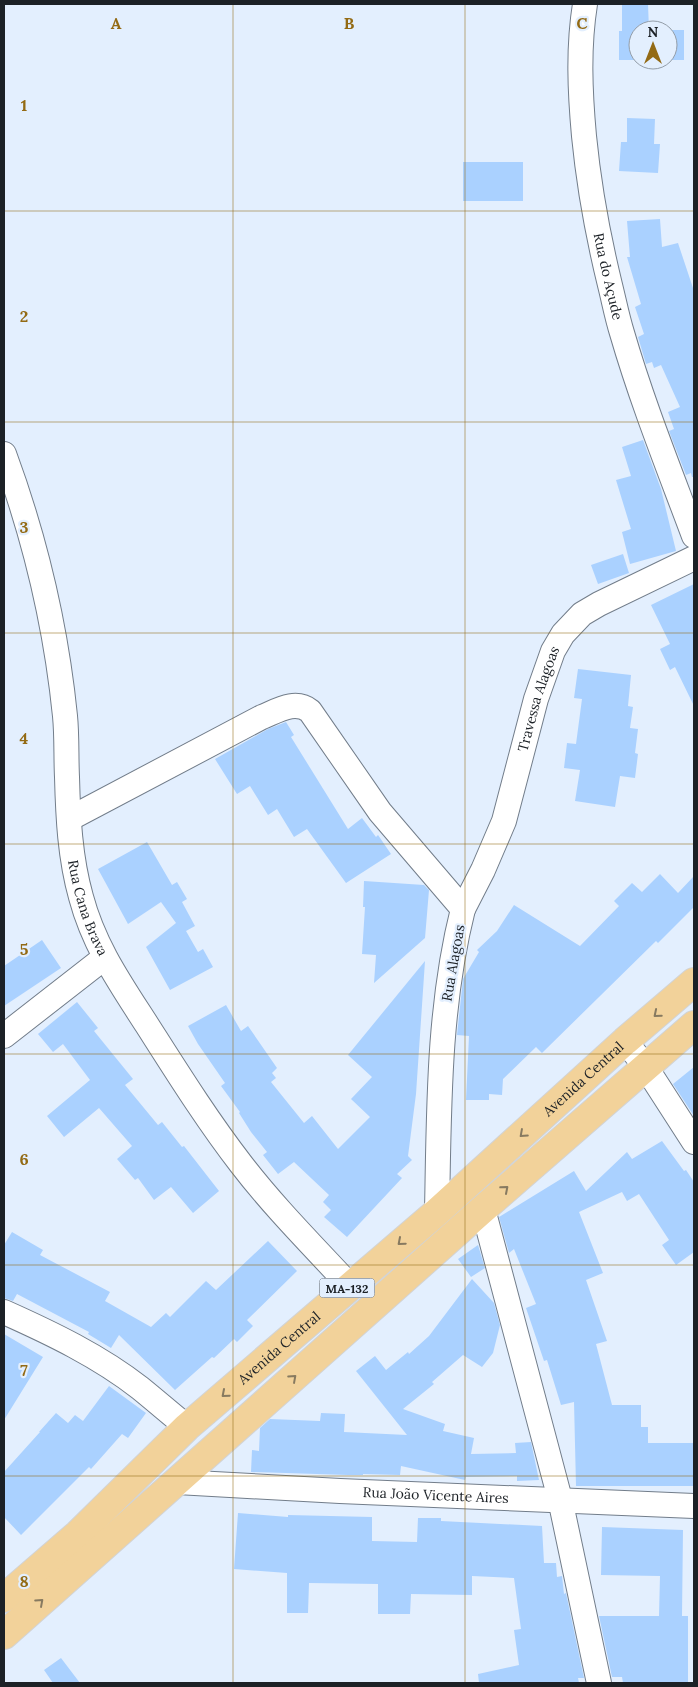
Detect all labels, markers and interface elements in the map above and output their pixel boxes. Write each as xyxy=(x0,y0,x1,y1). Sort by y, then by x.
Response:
text: A xyxy=(111,13,122,33)
text: B xyxy=(344,13,355,33)
text: C xyxy=(576,13,588,33)
north arrow xyxy=(628,20,678,70)
text: N xyxy=(648,23,659,41)
text: 1 xyxy=(21,95,27,115)
street label: Rua do Açude xyxy=(590,231,627,322)
text: 2 xyxy=(20,306,28,326)
text: 3 xyxy=(20,517,29,537)
street label: Travessa Alagoas xyxy=(514,642,563,754)
text: 4 xyxy=(20,728,29,748)
street label: Rua Cana Brava xyxy=(64,858,112,959)
street label: Rua Alagoas xyxy=(437,923,469,1003)
text: 5 xyxy=(20,939,29,959)
one-way arrow xyxy=(654,1008,663,1016)
street label: Avenida Central xyxy=(538,1038,628,1121)
one-way arrow xyxy=(519,1128,528,1137)
text: 6 xyxy=(19,1149,29,1169)
one-way arrow xyxy=(500,1186,509,1195)
one-way arrow xyxy=(398,1236,407,1245)
road number: MA-132 xyxy=(320,1278,374,1298)
street label: Avenida Central xyxy=(233,1307,324,1389)
text: 7 xyxy=(20,1360,28,1380)
one-way arrow xyxy=(287,1375,296,1384)
one-way arrow xyxy=(222,1388,231,1397)
street label: Rua João Vicente Aires xyxy=(362,1483,509,1507)
text: 8 xyxy=(19,1571,29,1591)
one-way arrow xyxy=(35,1599,44,1608)

